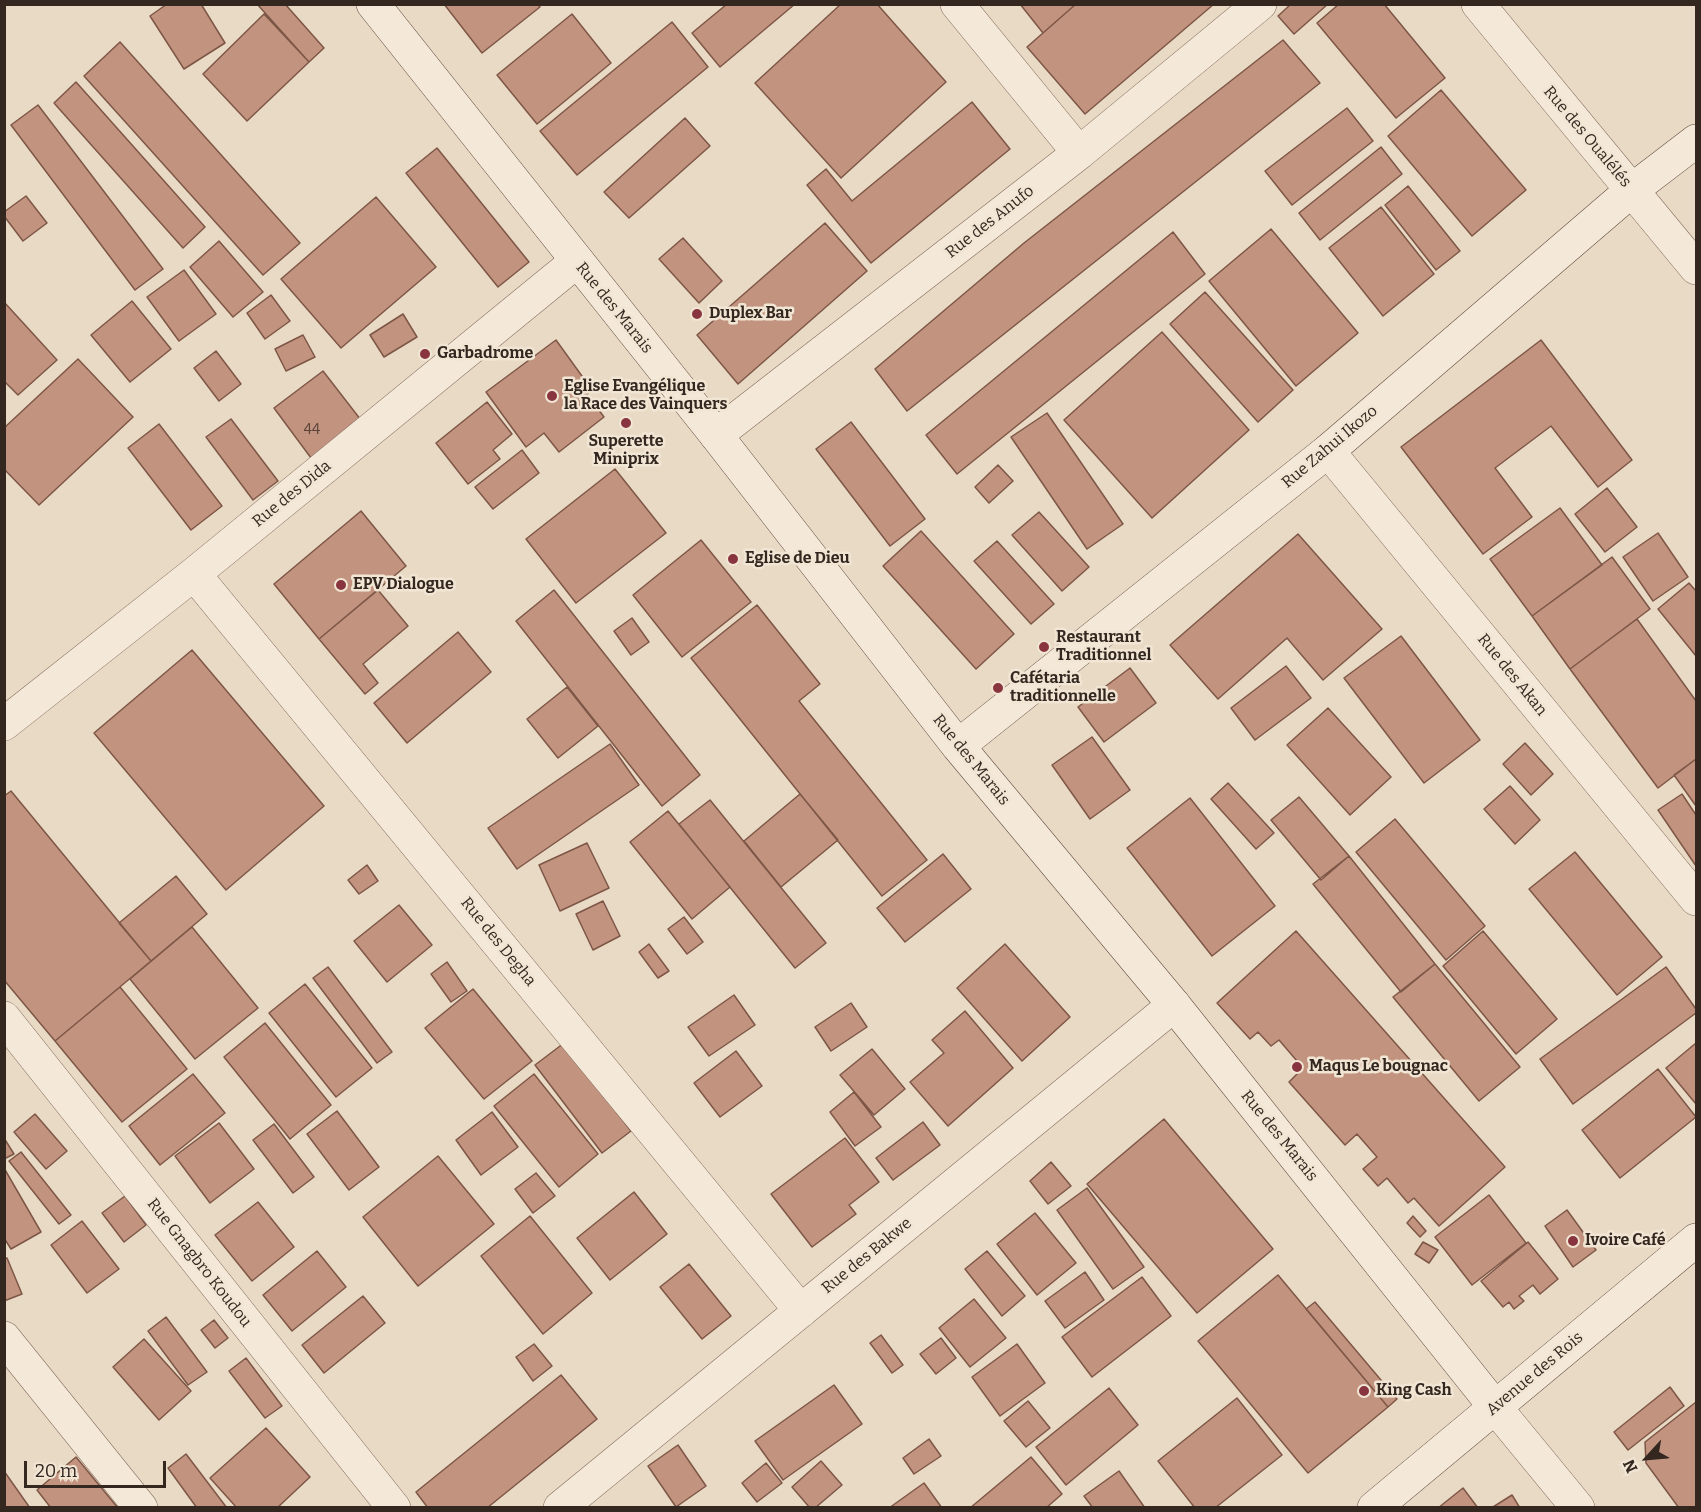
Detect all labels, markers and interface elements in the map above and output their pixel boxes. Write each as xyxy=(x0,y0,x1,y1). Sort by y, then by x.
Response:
street label: Rue des Oualélés xyxy=(1539,83,1635,191)
street label: Rue des Anufo xyxy=(942,182,1038,262)
street label: Rue des Marais xyxy=(571,259,657,357)
place label: Duplex Bar xyxy=(709,304,792,324)
marker: Duplex Bar xyxy=(690,307,704,321)
place label: Garbadrome xyxy=(437,344,533,364)
marker: Garbadrome xyxy=(418,347,432,361)
place label: Eglise Evangélique la Race des Vainquers xyxy=(564,377,727,415)
marker: Eglise Evangélique la Race des Vainquers xyxy=(545,389,559,403)
street label: Rue Zahui Ikozo xyxy=(1278,401,1382,493)
marker: Superette Miniprix xyxy=(619,416,633,430)
house number: 44 xyxy=(304,422,320,438)
place label: Superette Miniprix xyxy=(588,432,664,470)
street label: Rue des Dida xyxy=(249,457,335,531)
place label: Eglise de Dieu xyxy=(745,549,850,569)
marker: Eglise de Dieu xyxy=(726,552,740,566)
place label: EPV Dialogue xyxy=(353,575,454,595)
marker: EPV Dialogue xyxy=(334,578,348,592)
place label: Restaurant Traditionnel xyxy=(1056,628,1151,666)
street label: Rue des Akan xyxy=(1473,630,1551,720)
marker: Restaurant Traditionnel xyxy=(1037,640,1051,654)
place label: Cafétaria traditionnelle xyxy=(1010,669,1116,707)
marker: Cafétaria traditionnelle xyxy=(991,681,1005,695)
street label: Rue des Marais xyxy=(928,711,1014,809)
street label: Rue des Degha xyxy=(456,894,540,990)
place label: Maqus Le bougnac xyxy=(1309,1057,1448,1077)
marker: Maqus Le bougnac xyxy=(1290,1060,1304,1074)
street label: Rue des Marais xyxy=(1236,1087,1322,1185)
street label: Rue Gnagbro Koudou xyxy=(143,1195,255,1331)
street label: Rue des Bakwe xyxy=(818,1214,916,1298)
place label: Ivoire Café xyxy=(1585,1231,1666,1251)
marker: Ivoire Café xyxy=(1566,1234,1580,1248)
street label: Avenue des Rois xyxy=(1483,1328,1587,1420)
place label: King Cash xyxy=(1376,1381,1452,1401)
marker: King Cash xyxy=(1357,1384,1371,1398)
north arrow xyxy=(1617,1428,1677,1488)
scale bar xyxy=(27,1449,170,1487)
text: N xyxy=(1619,1456,1642,1476)
text: 20 m xyxy=(35,1460,77,1482)

